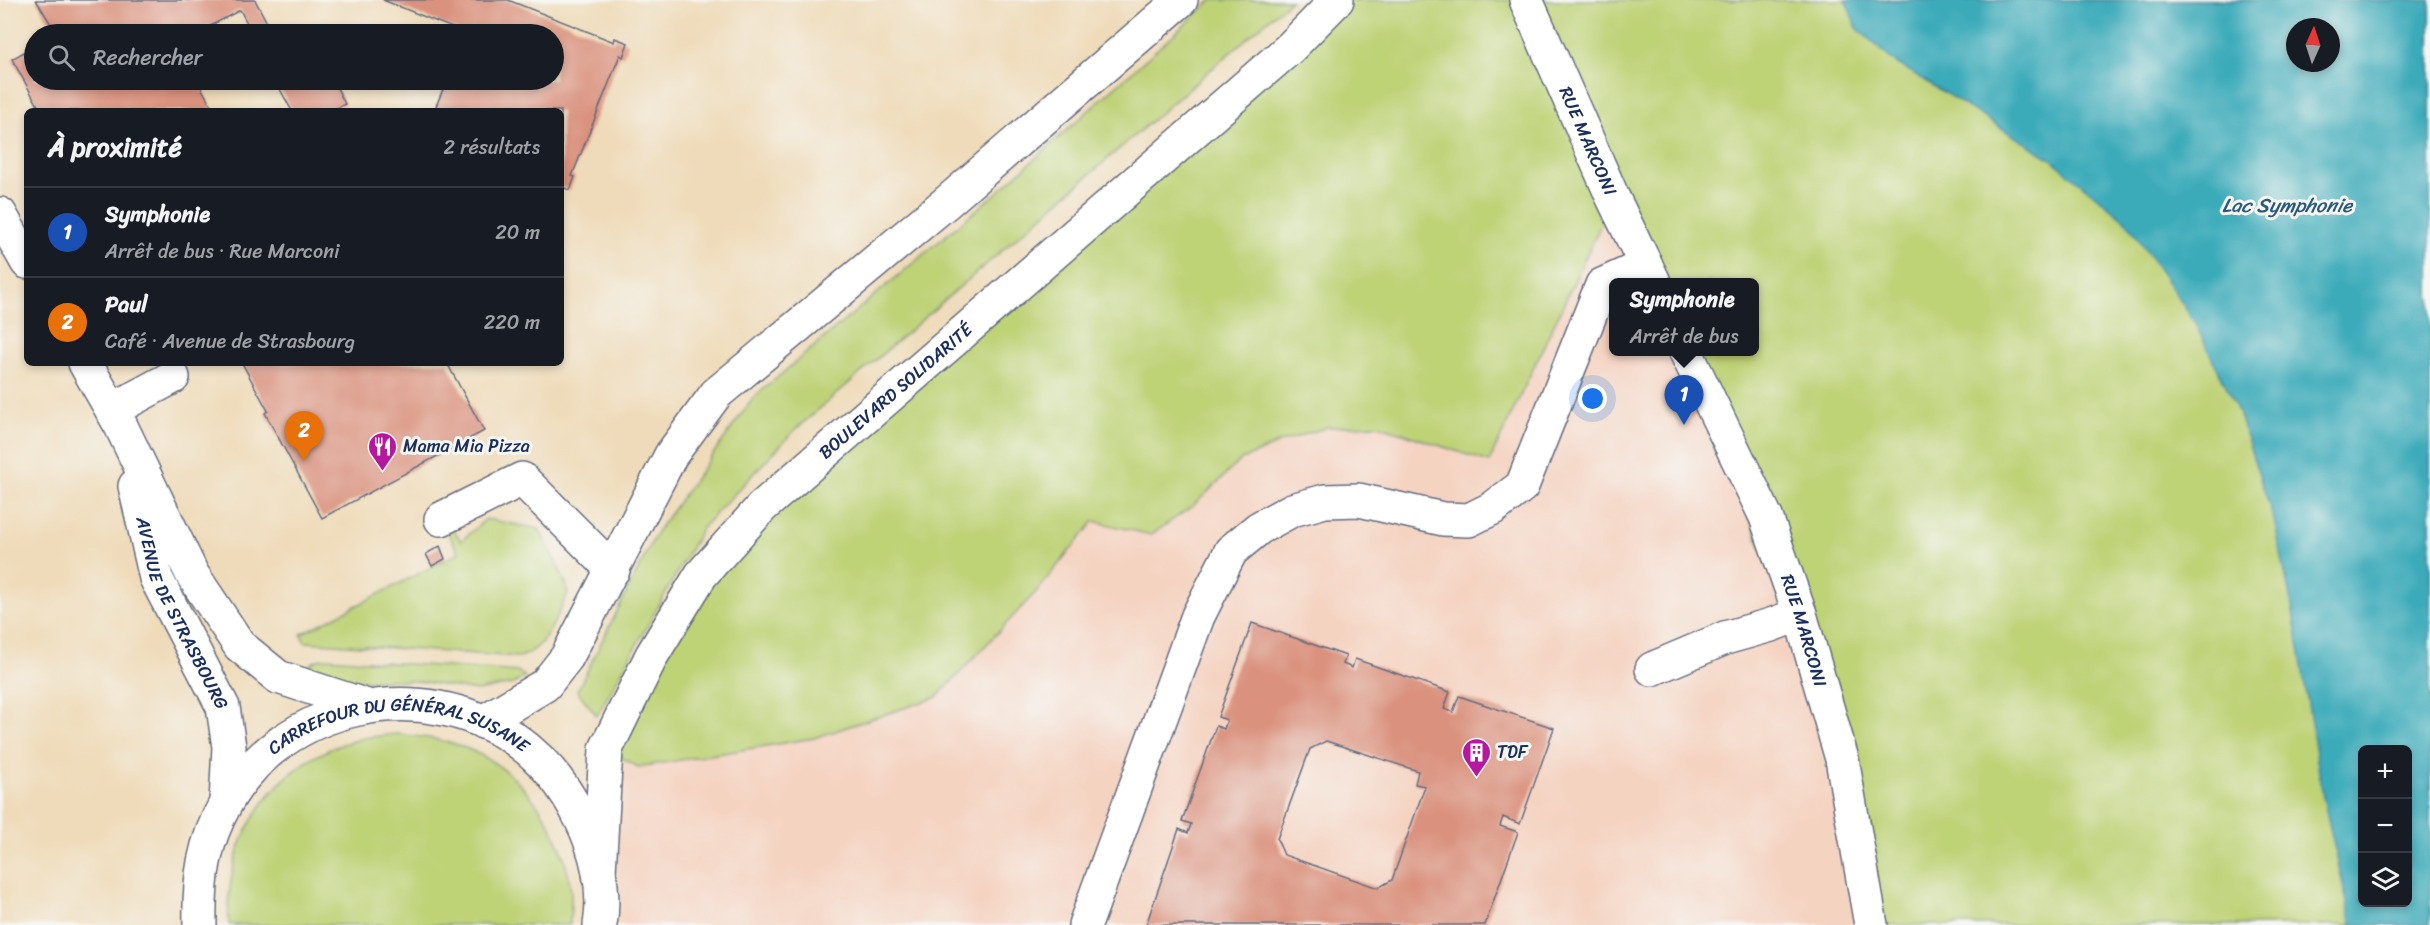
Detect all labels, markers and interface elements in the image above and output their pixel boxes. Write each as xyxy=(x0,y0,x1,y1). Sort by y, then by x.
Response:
north arrow xyxy=(2286,18,2340,72)
search box xyxy=(24,24,564,90)
text: Rechercher xyxy=(93,38,203,77)
icon: search xyxy=(45,41,78,74)
street label: RUE MARCONI xyxy=(1550,81,1626,201)
text: À proximité xyxy=(48,124,182,170)
text: 2 résultats xyxy=(443,130,540,165)
water label: Lac Symphonie xyxy=(2222,188,2354,223)
text: Symphonie xyxy=(105,195,210,234)
text: 1 xyxy=(63,215,72,250)
text: 20 m xyxy=(495,215,540,250)
text: Arrêt de bus · Rue Marconi xyxy=(105,234,340,269)
popup xyxy=(1609,278,1759,356)
text: Symphonie xyxy=(1630,280,1735,319)
text: Paul xyxy=(105,285,147,324)
text: 2 xyxy=(62,305,73,340)
text: 220 m xyxy=(484,305,540,340)
street label: BOULEVARD SOLIDARITÉ xyxy=(811,314,981,467)
text: Arrêt de bus xyxy=(1630,319,1738,354)
text: Café · Avenue de Strasbourg xyxy=(105,324,355,359)
pin: 1 xyxy=(1664,376,1704,425)
your location xyxy=(1578,384,1607,413)
pin: 2 xyxy=(284,412,324,461)
restaurant icon: Mama Mia Pizza xyxy=(366,430,398,472)
place label: Mama Mia Pizza xyxy=(403,430,530,462)
street label: AVENUE DE STRASBOURG xyxy=(126,513,238,715)
street label: RUE MARCONI xyxy=(1771,570,1836,691)
text: CARREFOUR DU GÉNÉRAL SUSANE xyxy=(260,688,538,763)
building icon: TDF xyxy=(1460,736,1492,778)
place label: TDF xyxy=(1497,736,1529,768)
street label: CARREFOUR DU GÉNÉRAL SUSANE xyxy=(260,745,540,767)
map controls xyxy=(2358,745,2412,907)
button: + xyxy=(2358,745,2412,799)
button: − xyxy=(2358,799,2412,853)
button: layers xyxy=(2358,853,2412,907)

